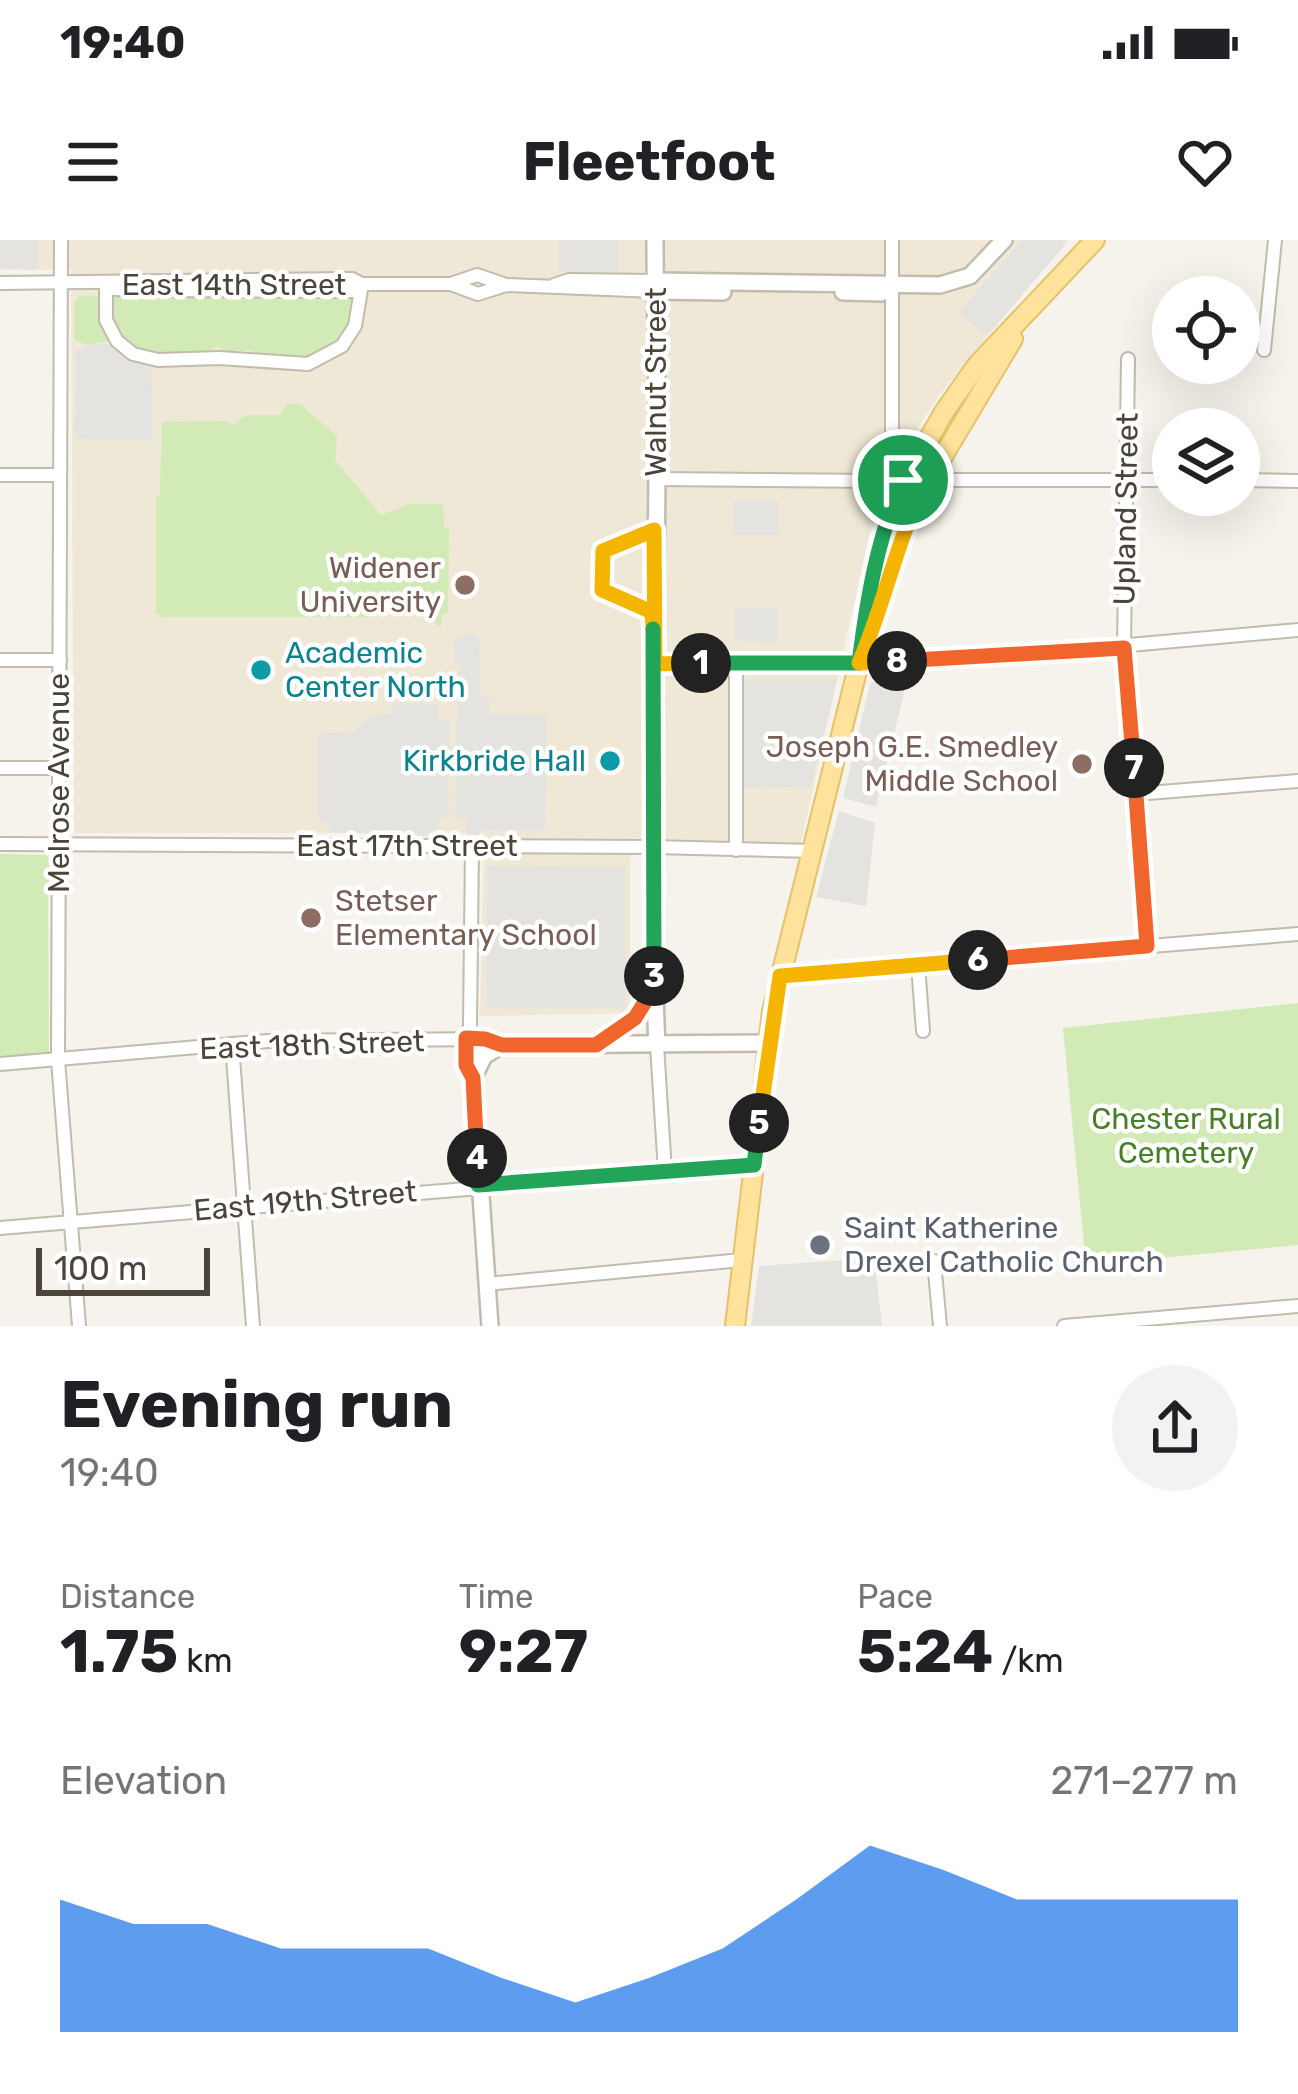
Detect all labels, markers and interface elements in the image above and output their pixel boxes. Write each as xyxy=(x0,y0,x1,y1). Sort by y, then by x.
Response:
text: 19:40 xyxy=(60,16,186,69)
icon: menu xyxy=(60,129,126,195)
icon: heart xyxy=(1172,129,1238,195)
text: Fleetfoot xyxy=(523,130,775,194)
street label: East 14th Street xyxy=(122,267,347,303)
map controls xyxy=(1152,276,1260,516)
button: locate xyxy=(1152,276,1260,384)
street label: Walnut Street xyxy=(638,287,674,477)
button: layers xyxy=(1152,408,1260,516)
street label: Upland Street xyxy=(1106,412,1146,606)
pin xyxy=(852,429,954,531)
icon: arrive xyxy=(870,447,936,513)
place label: Widener University xyxy=(299,550,442,620)
marker: Widener University xyxy=(452,572,478,598)
pin: 8 xyxy=(867,631,927,691)
pin: 1 xyxy=(671,633,731,693)
place label: Academic Center North xyxy=(285,635,466,705)
text: 8 xyxy=(886,641,908,680)
text: 1 xyxy=(693,643,709,682)
marker: Academic Center North xyxy=(248,657,274,683)
street label: Melrose Avenue xyxy=(41,673,77,893)
place label: Joseph G.E. Smedley Middle School xyxy=(766,729,1058,799)
pin: 7 xyxy=(1104,738,1164,798)
place label: Kirkbride Hall xyxy=(403,743,586,779)
marker: Kirkbride Hall xyxy=(597,748,623,774)
text: 7 xyxy=(1125,748,1143,787)
marker: Joseph G.E. Smedley Middle School xyxy=(1069,751,1095,777)
street label: East 17th Street xyxy=(296,828,518,864)
place label: Stetser Elementary School xyxy=(335,883,597,953)
marker: Stetser Elementary School xyxy=(298,905,324,931)
pin: 6 xyxy=(948,930,1008,990)
text: 6 xyxy=(967,940,989,979)
pin: 3 xyxy=(624,946,684,1006)
text: 3 xyxy=(643,956,665,995)
street label: East 18th Street xyxy=(199,1023,425,1067)
pin: 5 xyxy=(729,1093,789,1153)
park label: Chester Rural Cemetery xyxy=(1091,1101,1281,1171)
text: 5 xyxy=(748,1103,770,1142)
pin: 4 xyxy=(447,1128,507,1188)
text: 4 xyxy=(466,1138,488,1177)
street label: East 19th Street xyxy=(192,1173,418,1229)
place label: Saint Katherine Drexel Catholic Church xyxy=(844,1210,1164,1280)
marker: Saint Katherine Drexel Catholic Church xyxy=(807,1232,833,1258)
scale bar xyxy=(36,1242,210,1295)
text: 100 m xyxy=(54,1249,147,1288)
text: Evening run xyxy=(60,1365,453,1444)
button: share xyxy=(1112,1365,1238,1491)
text: 19:40 xyxy=(60,1450,159,1496)
text: Distance xyxy=(60,1577,195,1616)
text: Time xyxy=(459,1577,533,1616)
text: Pace xyxy=(857,1577,933,1616)
text: 1.75 xyxy=(60,1616,178,1687)
text: 9:27 xyxy=(459,1616,588,1687)
text: 5:24 xyxy=(857,1616,993,1687)
text: km xyxy=(178,1641,233,1680)
text: /km xyxy=(993,1641,1064,1680)
text: Elevation xyxy=(60,1758,227,1804)
text: 271–277 m xyxy=(1050,1758,1238,1804)

